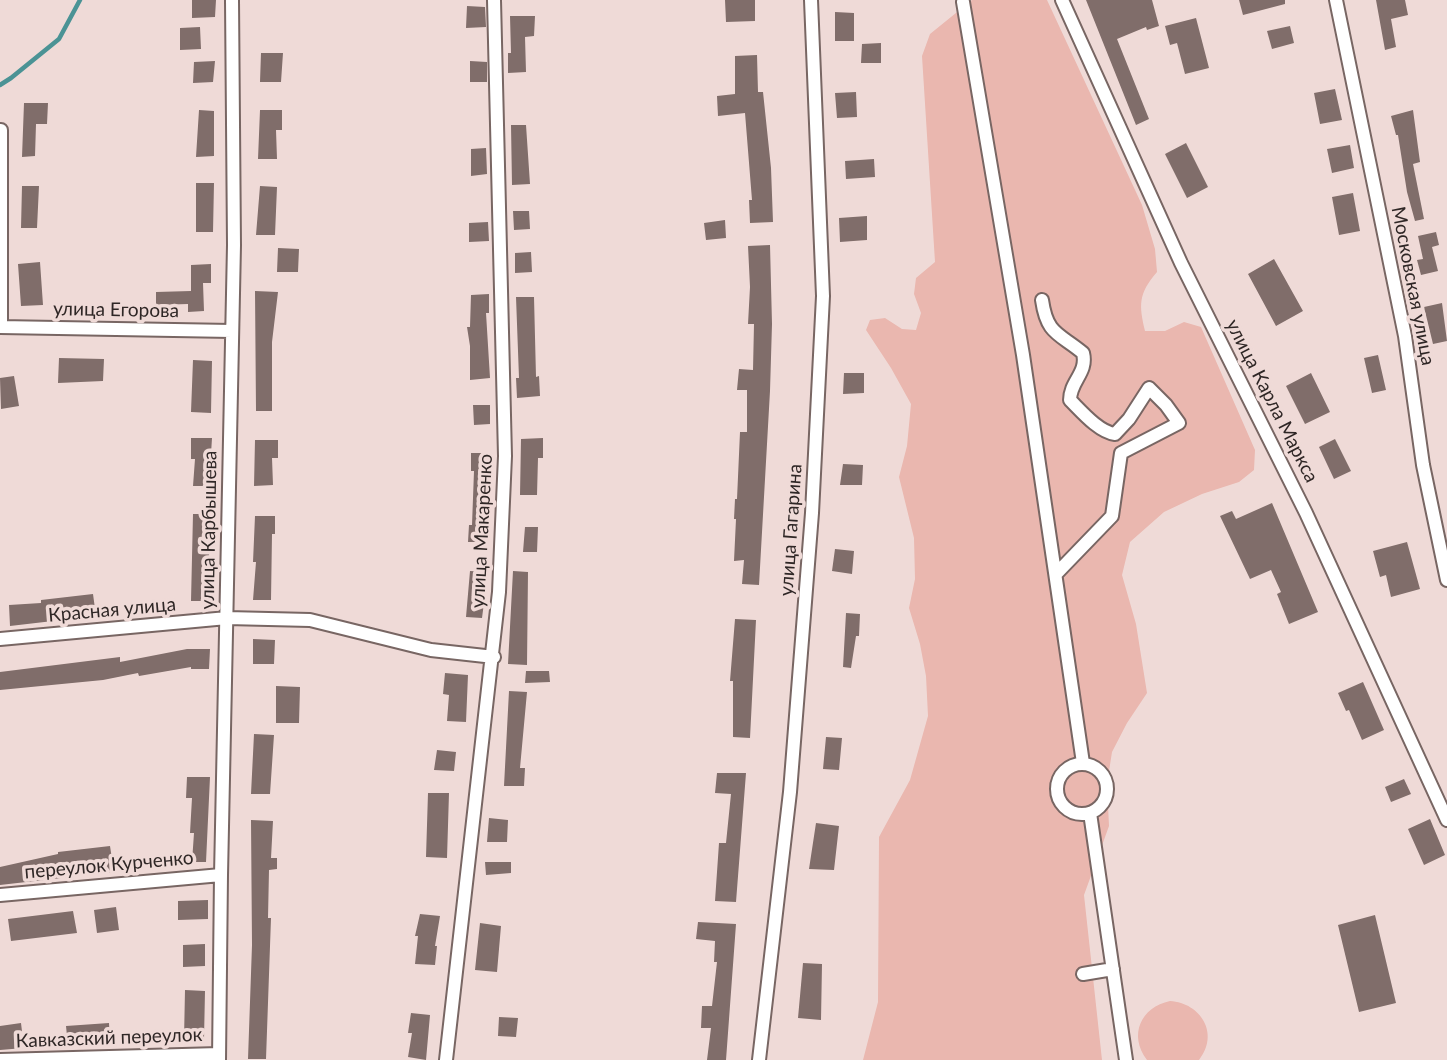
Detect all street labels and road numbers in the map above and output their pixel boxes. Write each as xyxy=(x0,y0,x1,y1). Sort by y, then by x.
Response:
street label: Московская улица xyxy=(1386,205,1440,367)
street label: улица Егорова xyxy=(53,298,179,322)
street label: улица Карла Маркса xyxy=(1221,316,1323,486)
street label: улица Карбышева xyxy=(196,450,222,610)
street label: улица Макаренко xyxy=(467,453,497,609)
street label: улица Гагарина xyxy=(775,463,807,597)
street label: Красная улица xyxy=(47,593,177,627)
street label: переулок Курченко xyxy=(24,846,194,884)
street label: Кавказский переулок xyxy=(15,1023,203,1053)

